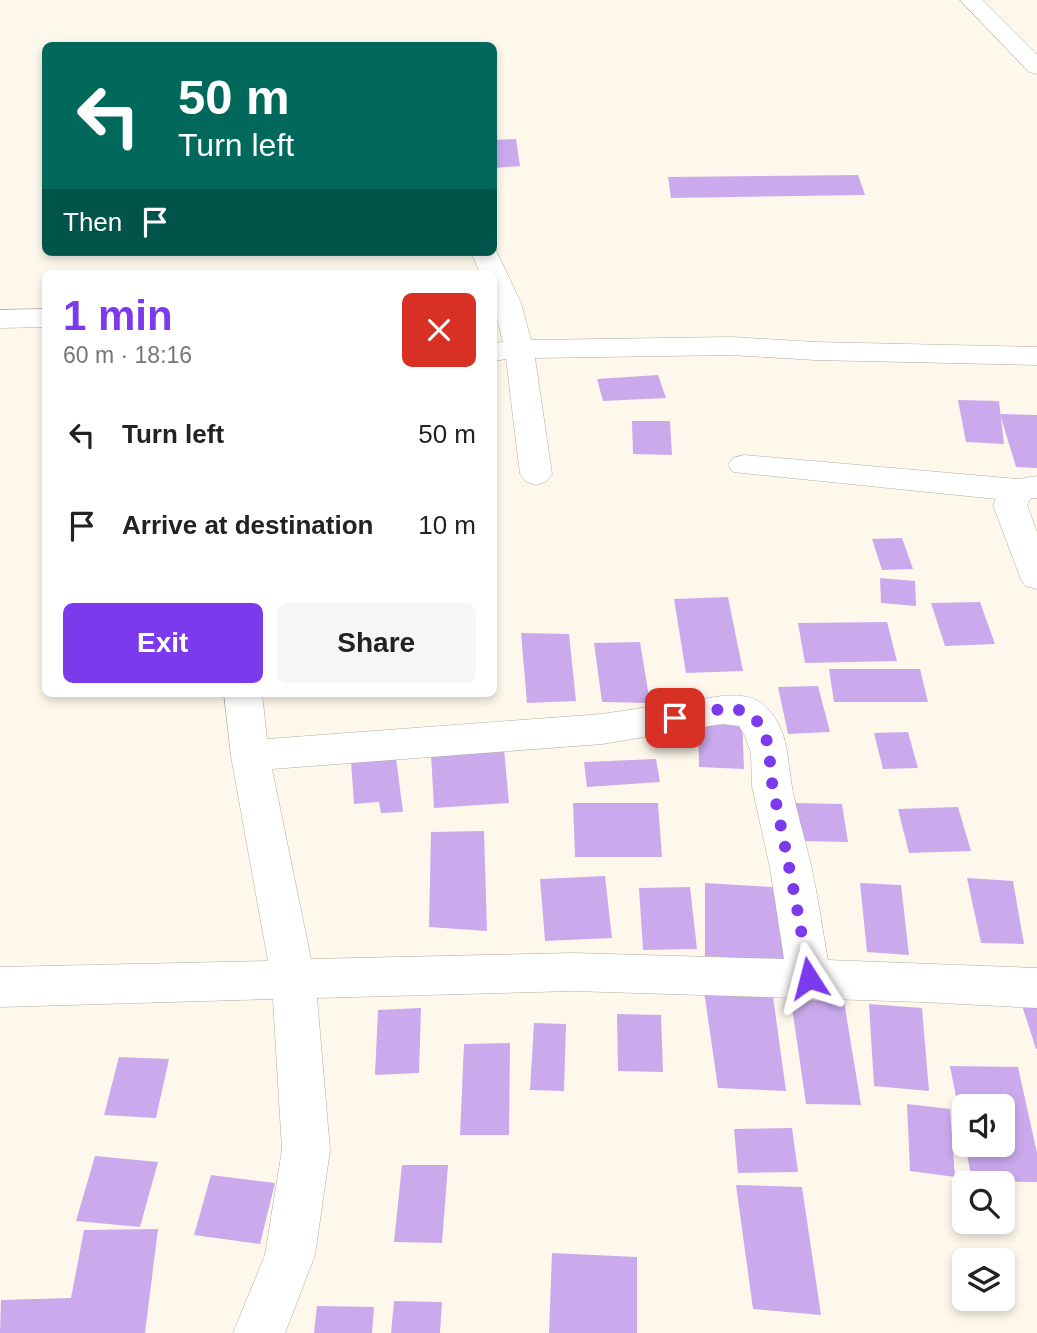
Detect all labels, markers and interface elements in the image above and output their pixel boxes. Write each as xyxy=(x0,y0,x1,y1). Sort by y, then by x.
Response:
icon: left xyxy=(63,70,154,161)
text: 50 m xyxy=(178,70,290,124)
text: Turn left xyxy=(178,127,294,163)
icon: arrive xyxy=(136,203,174,241)
text: Then xyxy=(63,207,122,237)
text: 1 min xyxy=(63,292,173,339)
button: close xyxy=(402,293,476,367)
text: 60 m · 18:16 xyxy=(63,342,192,368)
icon: left xyxy=(63,416,101,454)
text: Turn left xyxy=(122,419,224,449)
text: 50 m xyxy=(418,419,476,449)
icon: arrive xyxy=(63,507,101,545)
text: Arrive at destination xyxy=(122,510,373,540)
text: 10 m xyxy=(418,510,476,540)
button: Exit xyxy=(63,603,263,683)
button: Share xyxy=(277,603,476,683)
pin xyxy=(645,688,705,748)
icon: arrive xyxy=(656,699,694,737)
position arrow xyxy=(772,941,846,1015)
map controls xyxy=(952,1094,1015,1311)
button: sound xyxy=(952,1094,1015,1157)
button: search xyxy=(952,1171,1015,1234)
button: layers xyxy=(952,1248,1015,1311)

